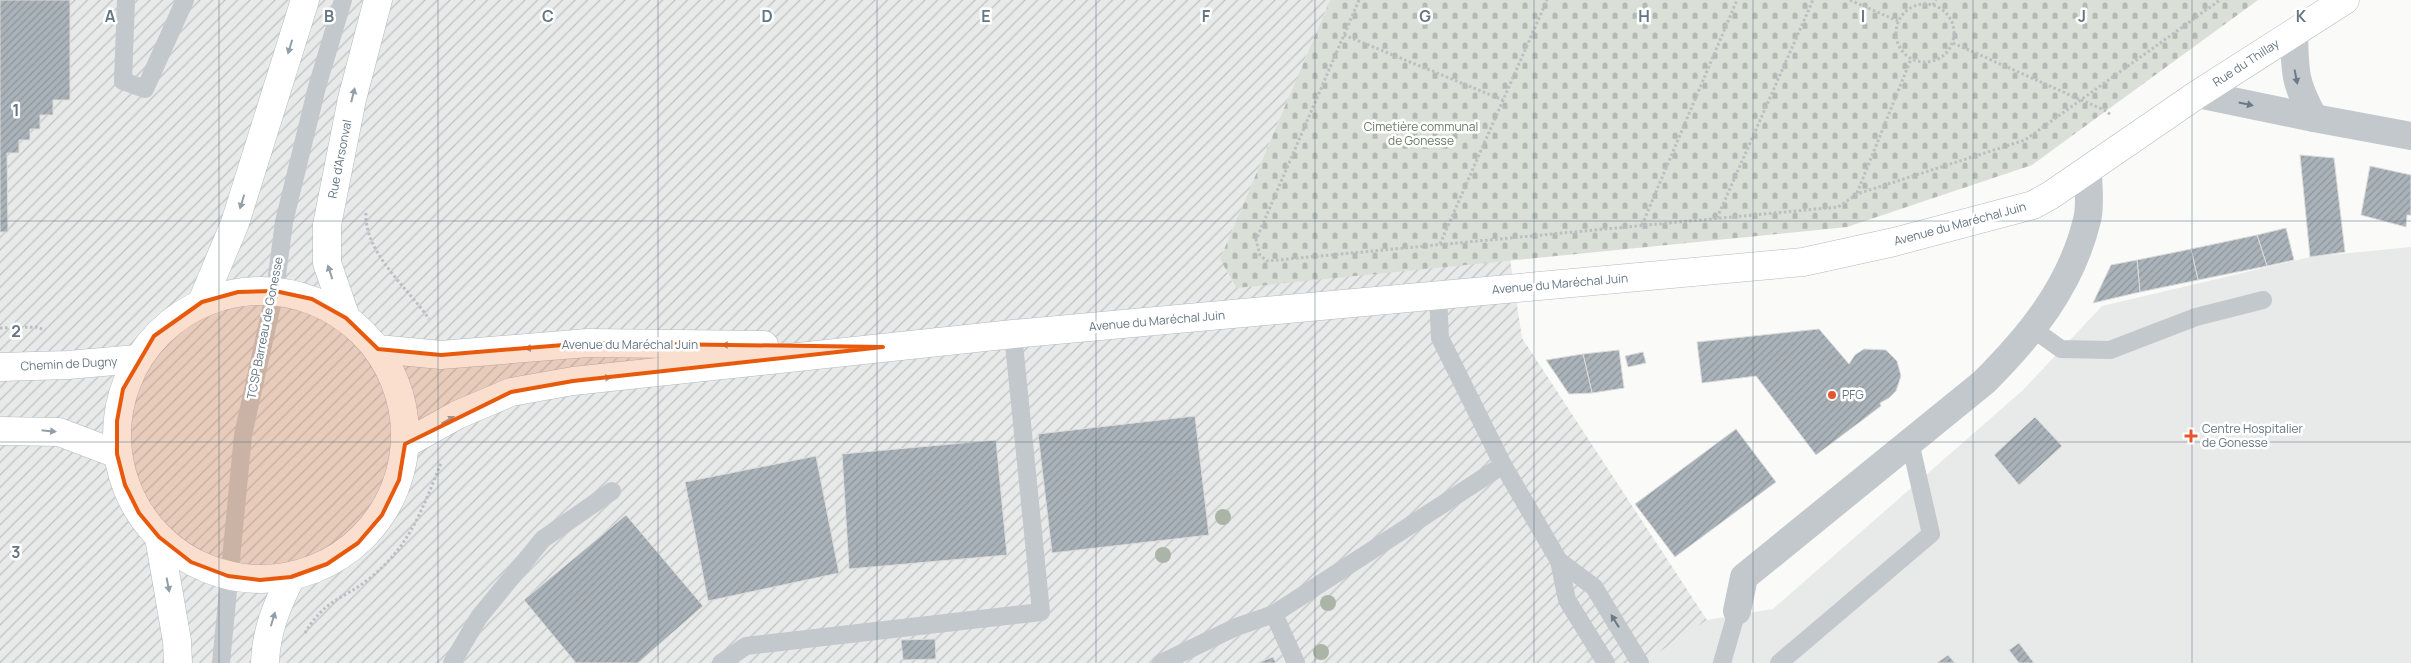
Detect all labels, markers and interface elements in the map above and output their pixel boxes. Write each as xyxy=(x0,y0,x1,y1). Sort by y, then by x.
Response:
text: A xyxy=(105,5,116,27)
text: B xyxy=(324,5,334,27)
text: C xyxy=(542,5,554,27)
text: D xyxy=(761,5,773,27)
text: E xyxy=(981,5,991,27)
text: F xyxy=(1202,5,1211,27)
text: G xyxy=(1419,5,1431,27)
text: H xyxy=(1638,5,1650,27)
text: I xyxy=(1861,5,1865,27)
text: J xyxy=(2078,5,2086,27)
text: K xyxy=(2296,5,2307,27)
street label: Rue du Thillay xyxy=(2209,34,2283,90)
one-way arrow xyxy=(286,39,294,54)
one-way arrow xyxy=(2293,69,2301,85)
one-way arrow xyxy=(349,87,357,102)
text: 1 xyxy=(12,99,20,121)
one-way arrow xyxy=(2238,100,2253,108)
street label: Rue d'Arsonval xyxy=(324,118,355,200)
park label: Cimetière communal de Gonesse xyxy=(1364,118,1478,149)
one-way arrow xyxy=(237,194,245,209)
street label: Avenue du Maréchal Juin xyxy=(1892,198,2028,249)
street label: TCSP Barreau de Gonesse xyxy=(242,255,287,400)
one-way arrow xyxy=(326,264,333,279)
street label: Avenue du Maréchal Juin xyxy=(1491,269,1629,298)
street label: Avenue du Maréchal Juin xyxy=(1088,306,1226,335)
text: 2 xyxy=(11,320,21,342)
street label: Avenue du Maréchal Juin xyxy=(562,336,698,353)
one-way arrow xyxy=(721,341,737,349)
one-way arrow xyxy=(523,344,539,352)
street label: Chemin de Dugny xyxy=(20,352,119,375)
one-way arrow xyxy=(596,374,612,382)
place label: PFG xyxy=(1842,386,1864,403)
marker: PFG xyxy=(1826,389,1838,401)
one-way arrow xyxy=(441,416,456,424)
place label: Centre Hospitalier de Gonesse xyxy=(2202,420,2304,451)
one-way arrow xyxy=(41,427,57,435)
marker: Centre Hospitalier de Gonesse xyxy=(2184,429,2198,443)
text: 3 xyxy=(11,541,21,563)
one-way arrow xyxy=(164,577,172,593)
one-way arrow xyxy=(269,611,277,626)
one-way arrow xyxy=(1610,615,1619,628)

